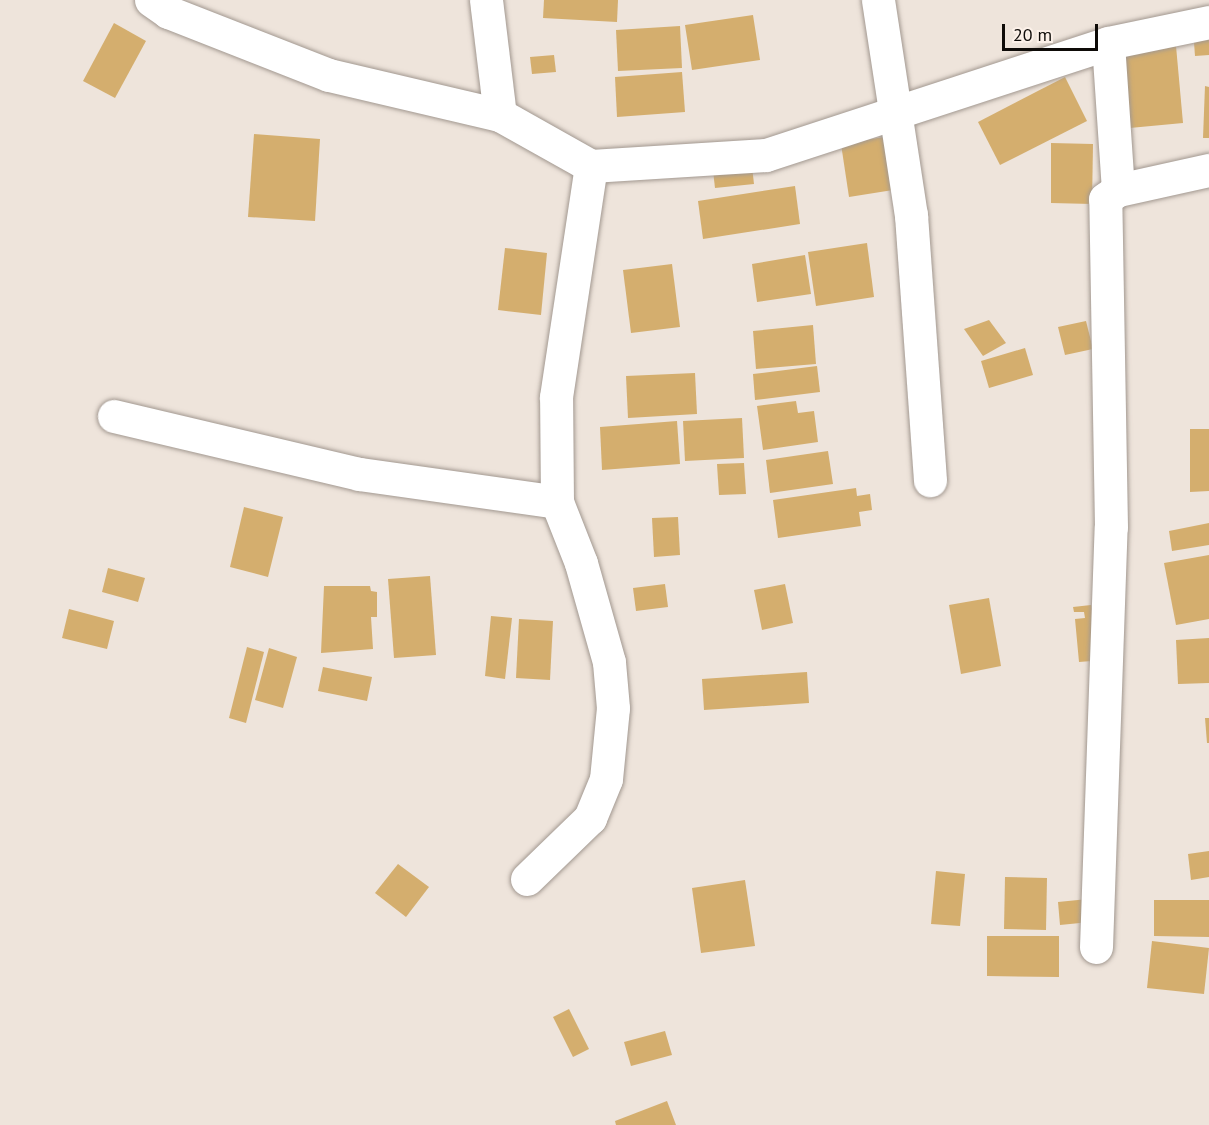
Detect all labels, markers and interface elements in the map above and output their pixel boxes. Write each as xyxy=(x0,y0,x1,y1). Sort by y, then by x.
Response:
scale bar xyxy=(1005,12,1101,50)
text: 20 m xyxy=(1013,23,1052,46)

